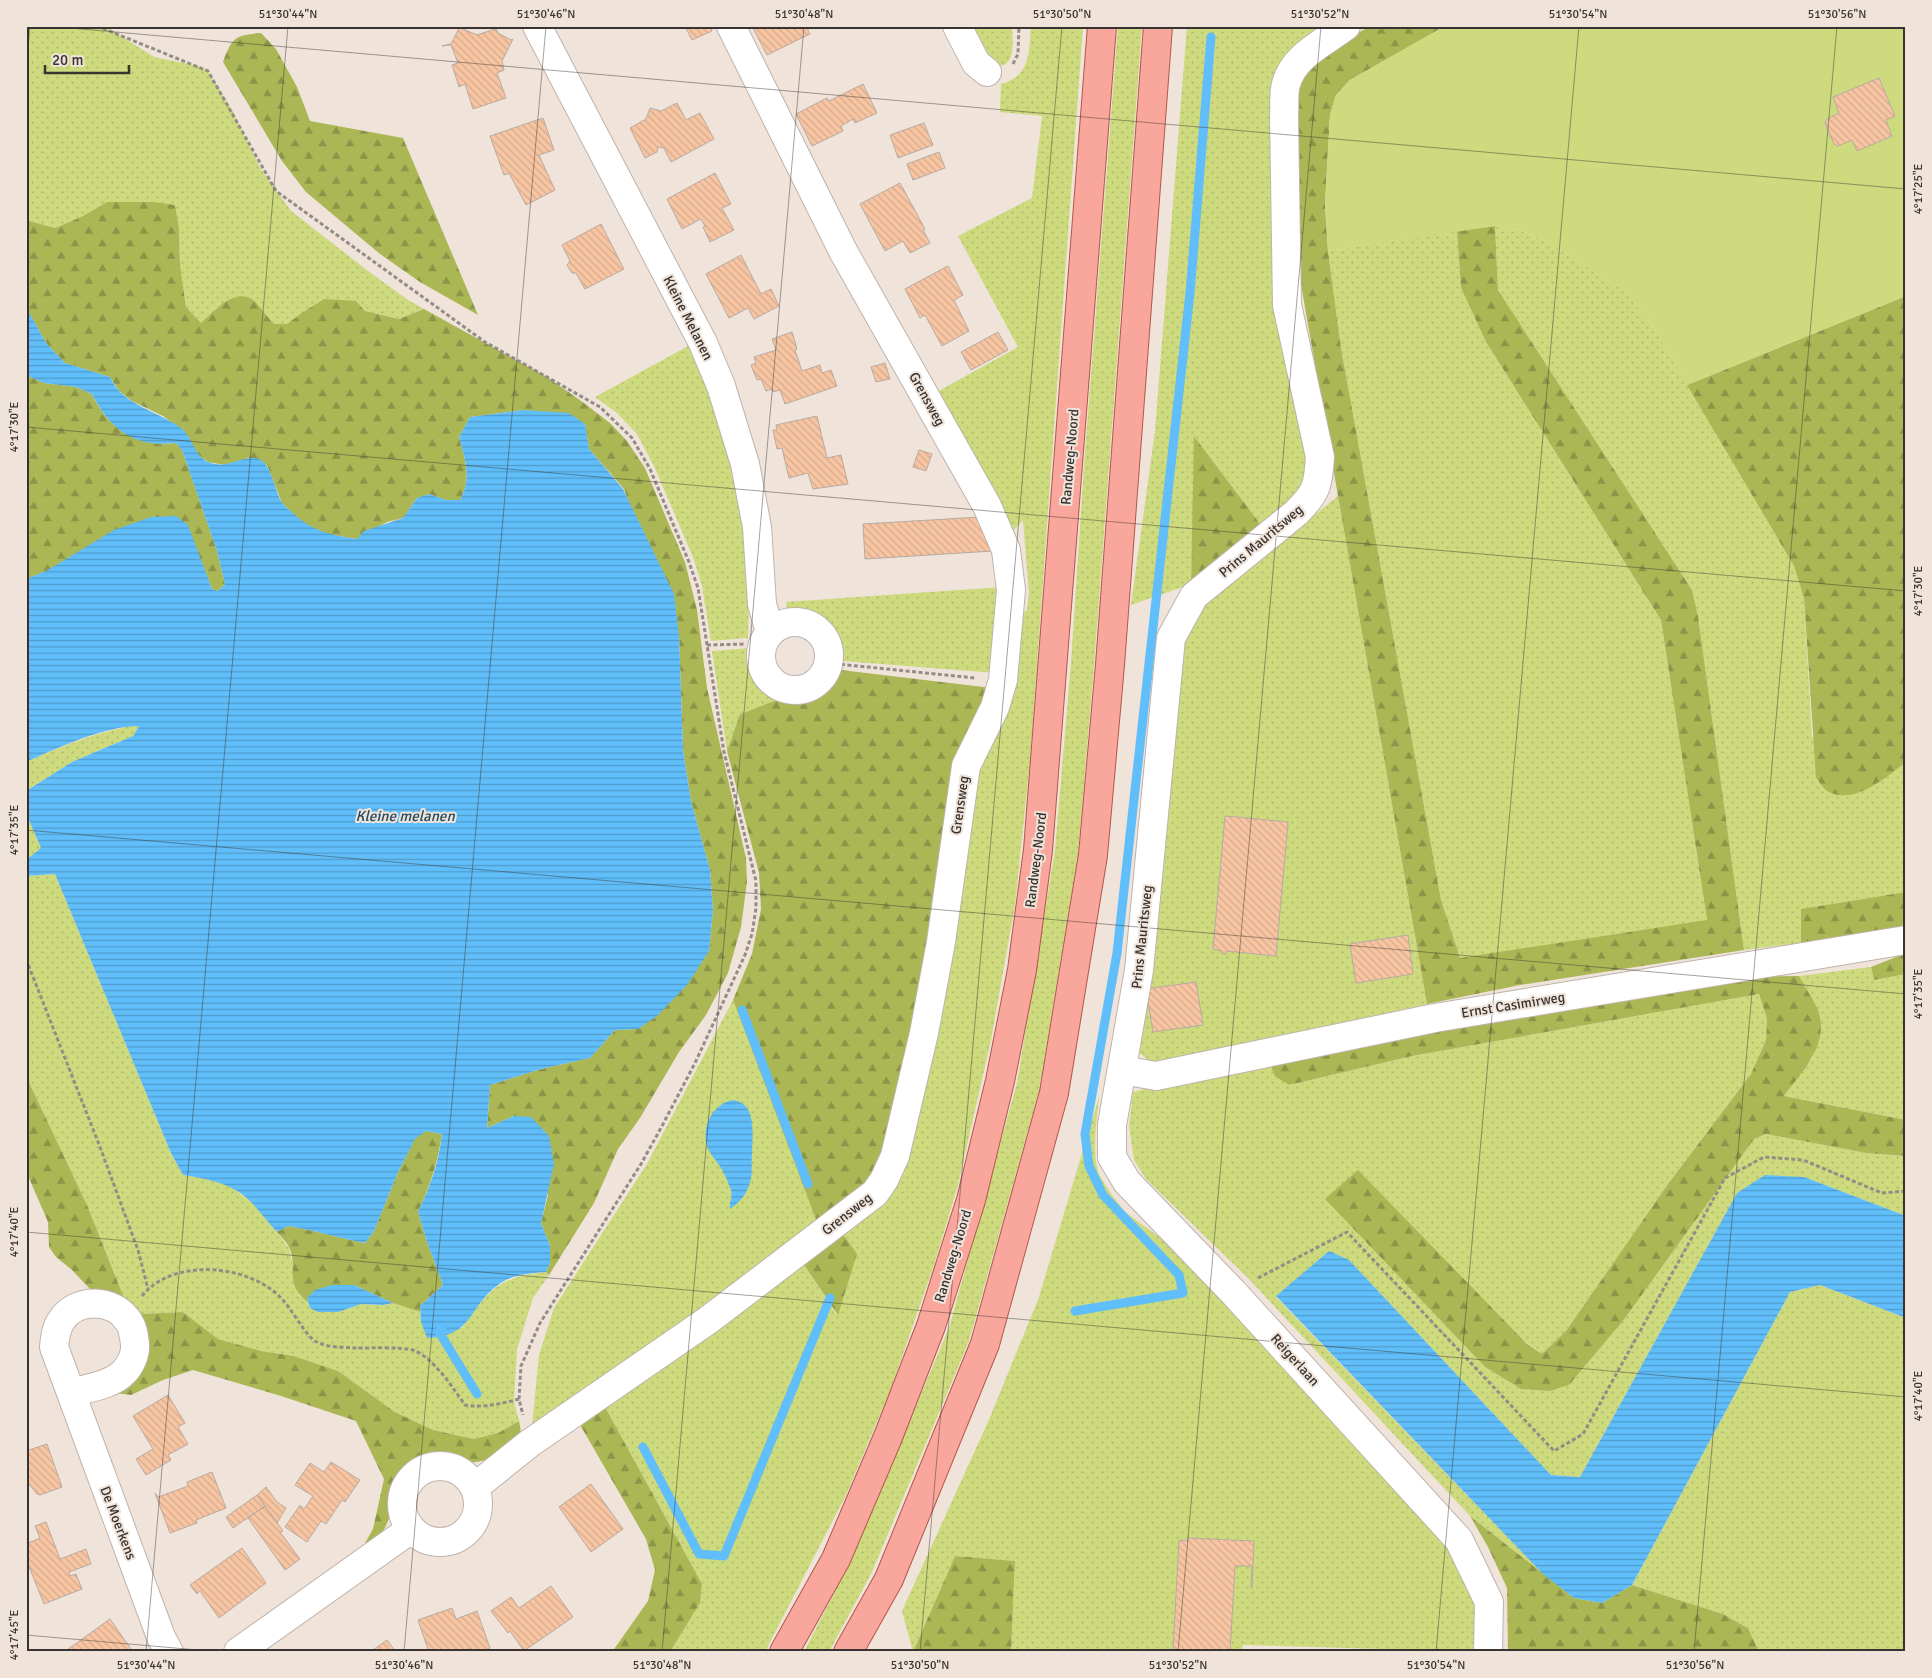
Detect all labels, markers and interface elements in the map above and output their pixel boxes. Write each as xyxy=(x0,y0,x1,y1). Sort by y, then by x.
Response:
text: 51°30'44"N xyxy=(259,7,317,22)
text: 51°30'46"N xyxy=(517,7,575,22)
text: 51°30'48"N xyxy=(775,7,833,22)
text: 51°30'50"N xyxy=(1033,7,1091,22)
text: 51°30'52"N xyxy=(1291,7,1349,22)
text: 51°30'54"N xyxy=(1549,7,1607,22)
text: 51°30'56"N xyxy=(1808,7,1866,22)
scale bar xyxy=(45,42,129,74)
text: 20 m xyxy=(52,51,83,69)
text: 4°17'25"E xyxy=(1911,163,1926,214)
street label: Kleine Melanen xyxy=(659,273,717,363)
street label: Grensweg xyxy=(905,369,949,429)
text: 4°17'30"E xyxy=(7,401,22,452)
street label: Randweg-Noord xyxy=(1057,408,1083,506)
street label: Prins Mauritsweg xyxy=(1216,501,1306,581)
text: 4°17'30"E xyxy=(1911,565,1926,616)
street label: Grensweg xyxy=(947,775,973,835)
text: 4°17'35"E xyxy=(7,804,22,855)
water label: Kleine melanen xyxy=(355,807,455,825)
street label: Randweg-Noord xyxy=(1022,811,1050,909)
street label: Prins Mauritsweg xyxy=(1128,884,1156,990)
text: 4°17'35"E xyxy=(1911,968,1926,1019)
street label: Ernst Casimirweg xyxy=(1460,988,1566,1022)
street label: Grensweg xyxy=(819,1189,875,1239)
text: 4°17'40"E xyxy=(7,1206,22,1257)
street label: Randweg-Noord xyxy=(931,1208,975,1304)
street label: Reigerlaan xyxy=(1267,1330,1323,1390)
text: 4°17'40"E xyxy=(1911,1370,1926,1421)
street label: De Moerkens xyxy=(96,1484,140,1562)
text: 4°17'45"E xyxy=(7,1609,22,1660)
text: 51°30'44"N xyxy=(117,1658,175,1673)
text: 51°30'46"N xyxy=(375,1658,433,1673)
text: 51°30'48"N xyxy=(633,1658,691,1673)
text: 51°30'50"N xyxy=(891,1658,949,1673)
text: 51°30'52"N xyxy=(1149,1658,1207,1673)
text: 51°30'54"N xyxy=(1407,1658,1465,1673)
text: 51°30'56"N xyxy=(1666,1658,1724,1673)

